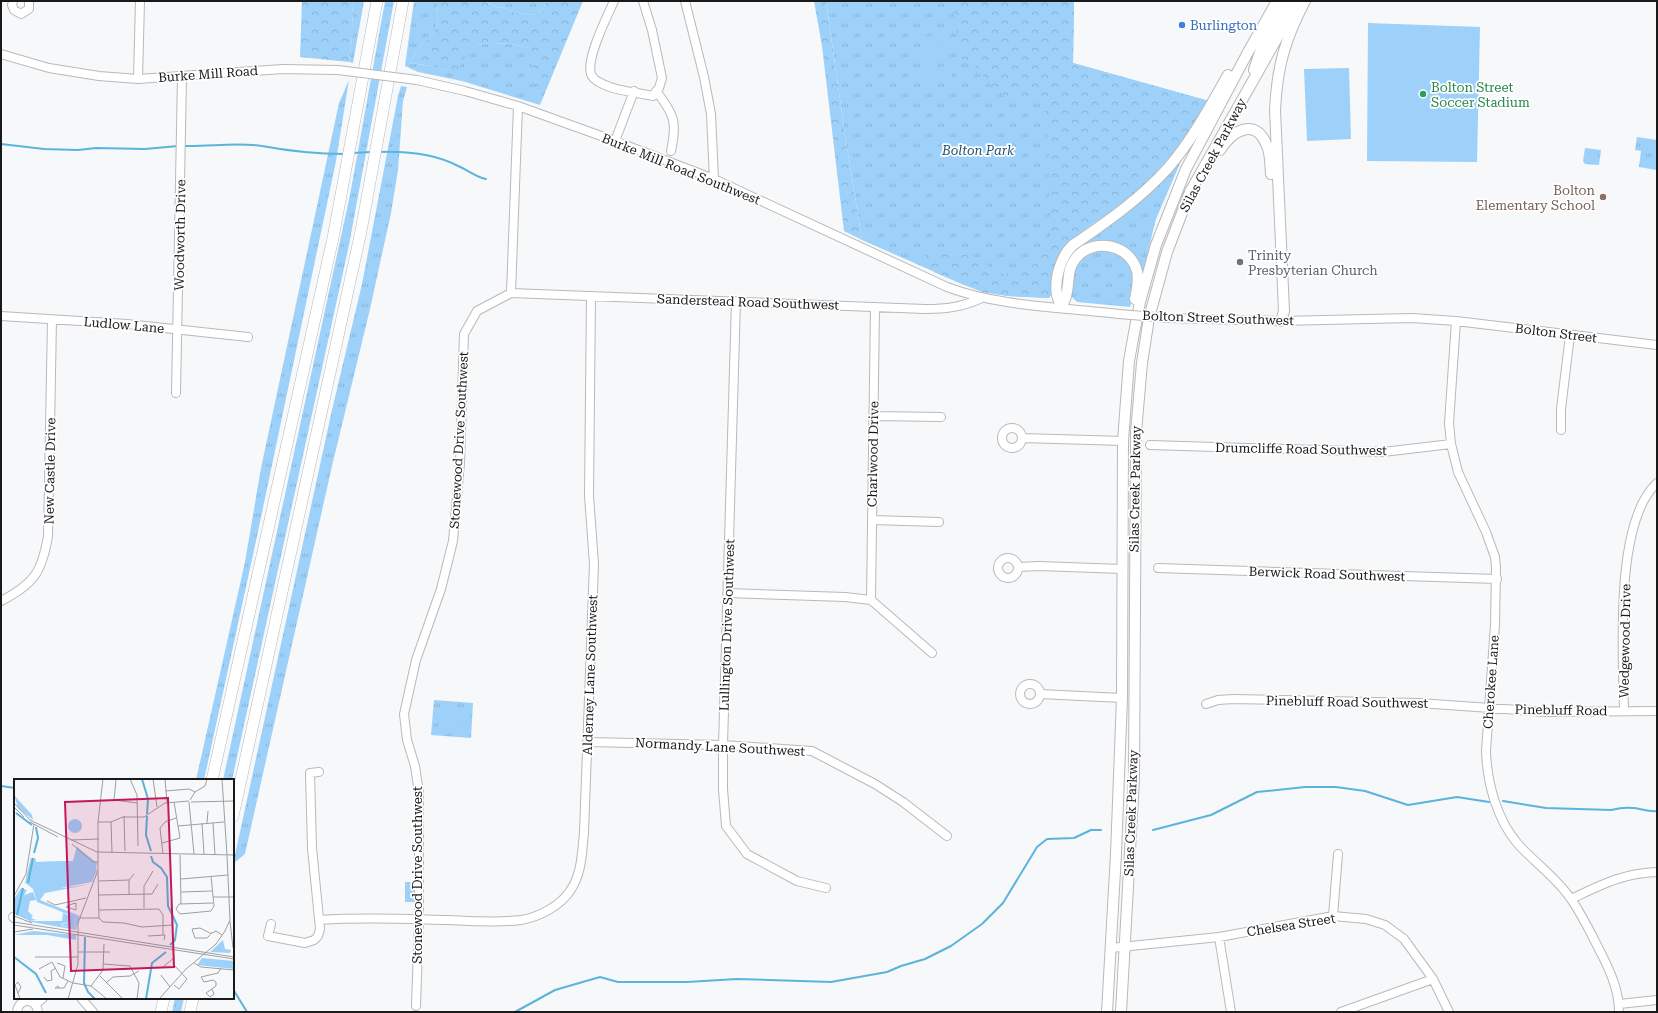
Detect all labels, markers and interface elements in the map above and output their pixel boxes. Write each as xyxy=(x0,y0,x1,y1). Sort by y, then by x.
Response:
place label: Burlington xyxy=(1190,18,1258,33)
marker: Burlington xyxy=(1177,20,1187,30)
street label: Burke Mill Road xyxy=(158,63,259,85)
place label: Bolton Street Soccer Stadium xyxy=(1431,80,1530,110)
marker: Bolton Street Soccer Stadium xyxy=(1418,89,1428,99)
street label: Silas Creek Parkway xyxy=(1177,95,1249,214)
street label: Burke Mill Road Southwest xyxy=(600,130,763,208)
park label: Bolton Park xyxy=(941,143,1015,158)
street label: Woodworth Drive xyxy=(172,179,188,291)
place label: Bolton Elementary School xyxy=(1476,183,1596,213)
marker: Bolton Elementary School xyxy=(1598,192,1608,202)
place label: Trinity Presbyterian Church xyxy=(1248,248,1378,278)
marker: Trinity Presbyterian Church xyxy=(1235,257,1245,267)
street label: Sanderstead Road Southwest xyxy=(657,291,840,313)
street label: Bolton Street Southwest xyxy=(1142,308,1294,328)
street label: Ludlow Lane xyxy=(83,314,165,336)
street label: Bolton Street xyxy=(1514,321,1598,345)
street label: Stonewood Drive Southwest xyxy=(447,351,471,529)
street label: Charlwood Drive xyxy=(865,401,881,507)
street label: New Castle Drive xyxy=(42,417,58,525)
street label: Silas Creek Parkway xyxy=(1126,425,1144,552)
street label: Drumcliffe Road Southwest xyxy=(1215,440,1387,458)
street label: Lullington Drive Southwest xyxy=(717,539,738,711)
street label: Berwick Road Southwest xyxy=(1248,564,1406,584)
street label: Wedgewood Drive xyxy=(1617,584,1633,698)
street label: Alderney Lane Southwest xyxy=(580,594,600,756)
street label: Cherokee Lane xyxy=(1480,634,1502,730)
street label: Pinebluff Road Southwest xyxy=(1266,693,1429,711)
street label: Pinebluff Road xyxy=(1514,702,1608,718)
street label: Normandy Lane Southwest xyxy=(635,735,806,759)
street label: Silas Creek Parkway xyxy=(1121,749,1141,877)
inset map xyxy=(14,779,234,999)
street label: Stonewood Drive Southwest xyxy=(410,786,425,964)
street label: Chelsea Street xyxy=(1246,911,1337,939)

